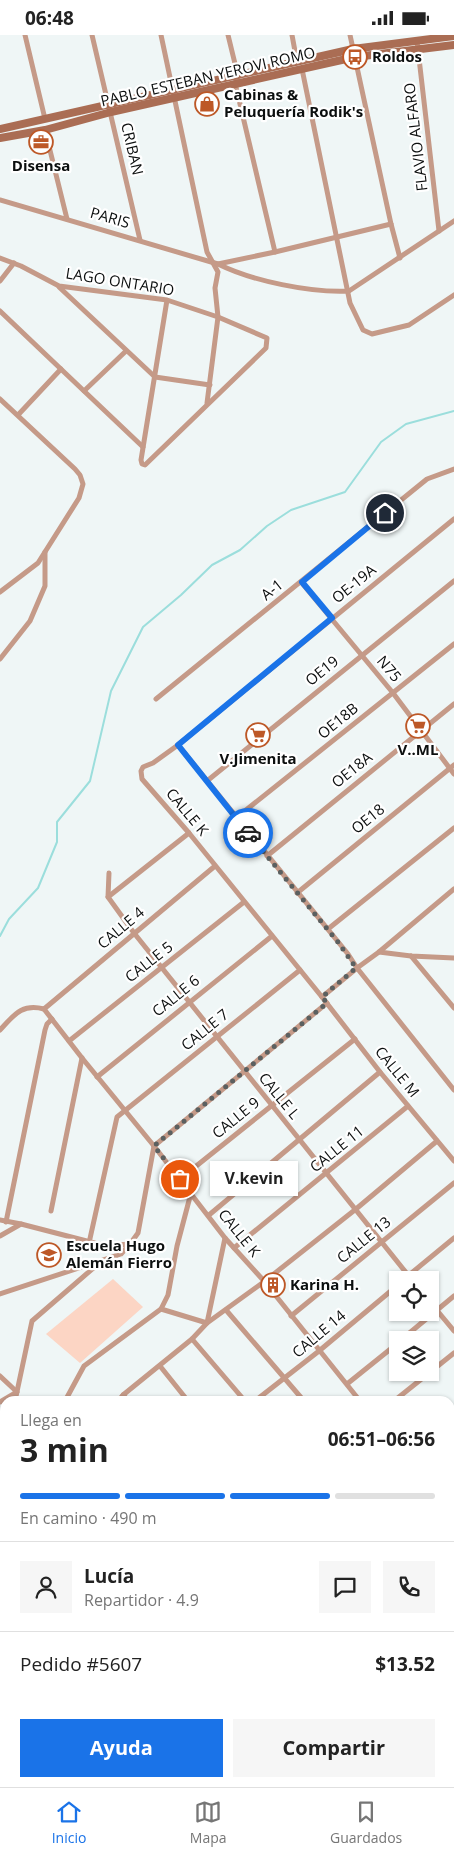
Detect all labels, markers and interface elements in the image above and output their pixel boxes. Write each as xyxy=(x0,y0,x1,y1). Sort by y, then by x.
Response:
text: 06:48 xyxy=(25,5,74,31)
street label: PABLO ESTEBAN YEROVI ROMO xyxy=(98,42,317,110)
bus stop icon: Roldos xyxy=(342,44,368,70)
place label: Roldos xyxy=(372,46,422,66)
street label: FLAVIO ALFARO xyxy=(398,82,432,193)
place label: Cabinas & Peluquería Rodik's xyxy=(224,84,363,121)
shop icon: Cabinas & Peluquería Rodik's xyxy=(194,91,220,117)
street label: CRIBAN xyxy=(117,121,149,177)
office icon: Disensa xyxy=(28,129,54,155)
place label: Disensa xyxy=(12,155,70,175)
street label: PARIS xyxy=(88,202,132,232)
street label: LAGO ONTARIO xyxy=(64,263,176,299)
pin xyxy=(364,492,406,534)
icon: home xyxy=(371,499,399,527)
street label: OE-19A xyxy=(327,559,380,607)
street label: A-1 xyxy=(256,574,287,604)
street label: OE19 xyxy=(301,651,342,690)
street label: N75 xyxy=(373,651,407,686)
street label: OE18B xyxy=(313,698,362,743)
supermarket icon: V..ML xyxy=(405,713,431,739)
supermarket icon: V.Jimenita xyxy=(245,722,271,748)
place label: V..ML xyxy=(398,739,438,759)
street label: OE18A xyxy=(327,746,376,792)
place label: V.Jimenita xyxy=(219,748,297,768)
street label: CALLE K xyxy=(162,783,214,840)
street label: OE18 xyxy=(347,799,388,838)
courier xyxy=(223,808,273,858)
icon: car xyxy=(234,819,262,847)
street label: CALLE 4 xyxy=(93,901,148,953)
street label: CALLE 5 xyxy=(120,936,176,986)
street label: CALLE 6 xyxy=(148,970,203,1020)
street label: CALLE 7 xyxy=(177,1004,232,1054)
street label: CALLE M xyxy=(371,1042,425,1101)
street label: CALLE L xyxy=(255,1068,305,1123)
street label: CALLE 9 xyxy=(208,1092,263,1142)
street label: CALLE 11 xyxy=(305,1120,368,1176)
pin xyxy=(159,1158,201,1200)
callout: V.kevin xyxy=(210,1161,298,1197)
icon: bag xyxy=(166,1165,194,1193)
text: V.kevin xyxy=(225,1167,283,1189)
street label: CALLE K xyxy=(214,1204,266,1261)
street label: CALLE 13 xyxy=(332,1211,395,1267)
place label: Escuela Hugo Alemán Fierro xyxy=(66,1235,172,1272)
school or university icon: Escuela Hugo Alemán Fierro xyxy=(36,1242,62,1268)
map controls xyxy=(389,1271,439,1381)
button: locate xyxy=(389,1271,439,1321)
building icon: Karina H. xyxy=(260,1272,286,1298)
place label: Karina H. xyxy=(290,1274,359,1294)
street label: CALLE 14 xyxy=(287,1305,350,1361)
button: layers xyxy=(389,1331,439,1381)
text: Llega en xyxy=(20,1409,82,1431)
text: 06:51–06:56 xyxy=(328,1426,435,1452)
text: 3 min xyxy=(20,1428,109,1471)
text: En camino · 490 m xyxy=(20,1507,157,1529)
button: person xyxy=(20,1561,72,1613)
button: chat xyxy=(319,1561,371,1613)
button: phone xyxy=(383,1561,435,1613)
text: Lucía xyxy=(84,1563,134,1589)
text: Repartidor · 4.9 xyxy=(84,1589,199,1611)
text: Pedido #5607 xyxy=(20,1651,142,1677)
text: $13.52 xyxy=(375,1651,435,1677)
button: Ayuda xyxy=(20,1719,223,1777)
button: Compartir xyxy=(233,1719,435,1777)
tab: Inicio xyxy=(52,1798,86,1847)
tab: Mapa xyxy=(190,1798,227,1847)
tab: Guardados xyxy=(330,1798,402,1847)

